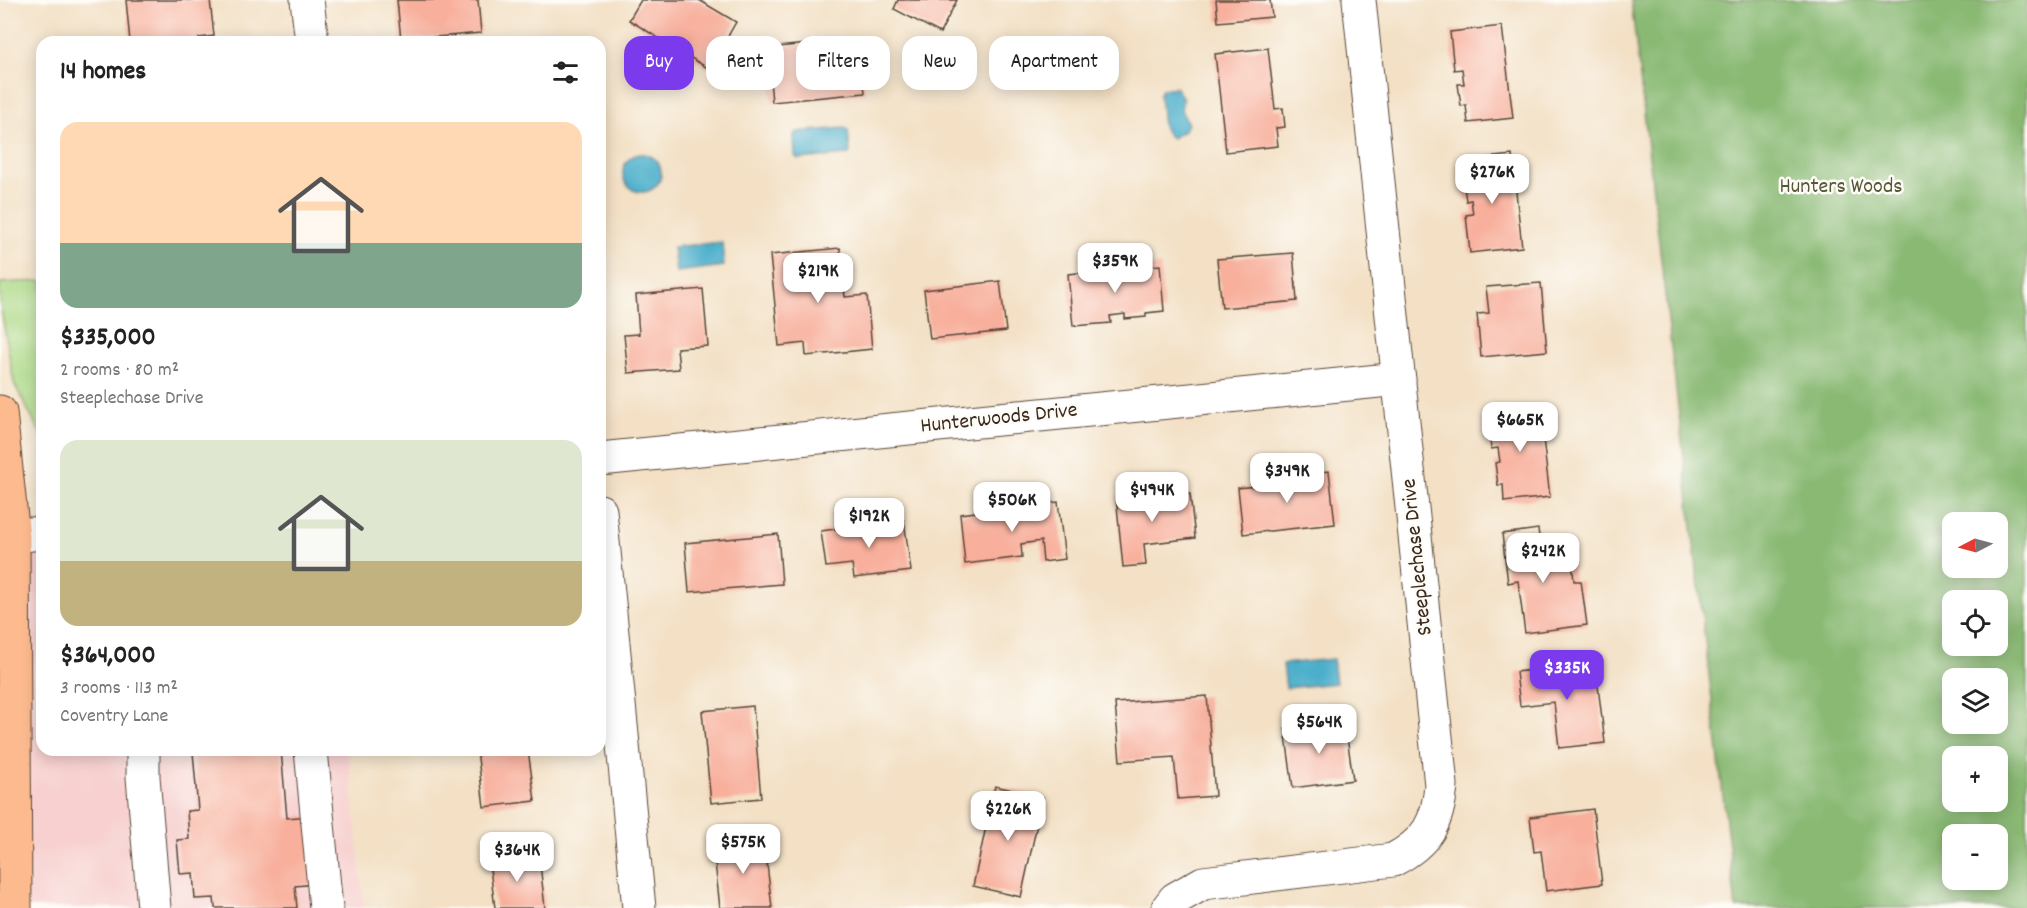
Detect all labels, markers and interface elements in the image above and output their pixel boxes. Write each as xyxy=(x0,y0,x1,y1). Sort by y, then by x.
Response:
chip: Buy xyxy=(624,36,694,90)
chip: Rent xyxy=(706,36,784,90)
chip: Filters xyxy=(796,36,890,90)
chip: New xyxy=(902,36,977,90)
chip: Apartment xyxy=(989,36,1119,90)
text: 14 homes xyxy=(60,54,146,91)
icon: filters xyxy=(549,56,582,89)
pin: $276K xyxy=(1450,154,1534,205)
text: $276K xyxy=(1469,159,1515,187)
icon: home xyxy=(267,161,375,269)
park label: Hunters Woods xyxy=(1780,172,1902,203)
pin: $359K xyxy=(1073,243,1157,294)
text: $359K xyxy=(1092,248,1138,276)
pin: $219K xyxy=(776,253,860,304)
text: $219K xyxy=(797,258,839,286)
text: $335,000 xyxy=(60,320,156,357)
text: 2 rooms · 80 m² xyxy=(60,357,179,385)
text: Steeplechase Drive xyxy=(60,385,204,413)
street label: Hunterwoods Drive xyxy=(919,395,1079,443)
pin: $665K xyxy=(1478,402,1562,453)
text: $665K xyxy=(1496,407,1544,435)
pin: $349K xyxy=(1245,453,1329,504)
text: $349K xyxy=(1264,458,1310,486)
pin: $494K xyxy=(1110,472,1194,523)
text: $494K xyxy=(1129,477,1175,505)
street label: Steeplechase Drive xyxy=(1394,477,1442,637)
icon: home xyxy=(267,479,375,587)
pin: $506K xyxy=(970,482,1054,533)
text: $506K xyxy=(987,487,1037,515)
pin: $192K xyxy=(827,498,911,549)
text: $192K xyxy=(848,503,890,531)
north arrow xyxy=(1942,512,2008,578)
map controls xyxy=(1942,512,2008,890)
pin: $242K xyxy=(1501,533,1585,584)
text: $242K xyxy=(1520,538,1566,566)
button: locate xyxy=(1942,590,2008,656)
text: $364,000 xyxy=(60,638,156,675)
pin: $335K xyxy=(1525,650,1609,701)
text: $335K xyxy=(1544,655,1590,683)
button: layers xyxy=(1942,668,2008,734)
text: 3 rooms · 113 m² xyxy=(60,675,178,703)
text: Coventry Lane xyxy=(60,703,168,731)
pin: $564K xyxy=(1277,704,1361,755)
text: $564K xyxy=(1296,709,1342,737)
button: + xyxy=(1942,746,2008,812)
pin: $226K xyxy=(966,791,1050,842)
text: $226K xyxy=(985,796,1031,824)
pin: $575K xyxy=(701,824,785,875)
button: − xyxy=(1942,824,2008,890)
text: $575K xyxy=(720,829,766,857)
pin: $364K xyxy=(475,832,559,883)
text: $364K xyxy=(494,837,540,865)

